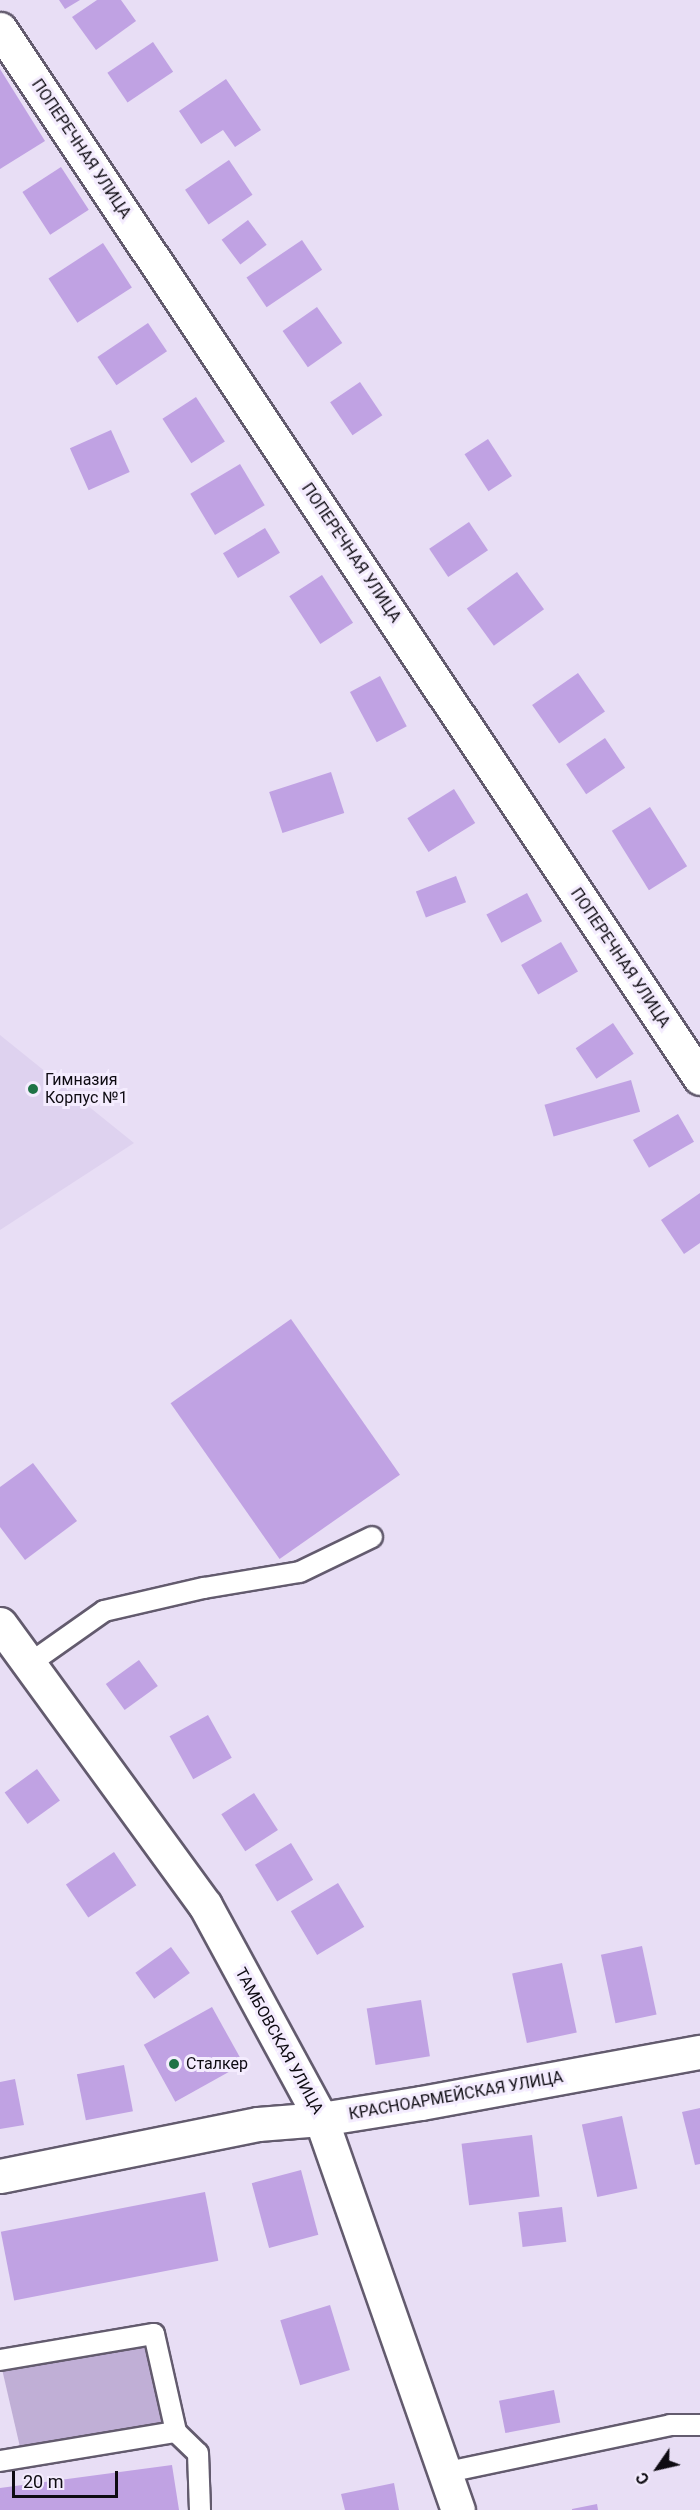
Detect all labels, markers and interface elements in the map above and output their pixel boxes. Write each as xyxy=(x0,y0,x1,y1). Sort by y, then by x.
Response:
street label: ПОПЕРЕЧНАЯ УЛИЦА xyxy=(27,76,135,222)
street label: ПОПЕРЕЧНАЯ УЛИЦА xyxy=(297,480,405,626)
street label: ПОПЕРЕЧНАЯ УЛИЦА xyxy=(566,885,674,1031)
place label: Гимназия Корпус №1 xyxy=(45,1070,128,1108)
marker: Гимназия Корпус №1 xyxy=(26,1082,40,1096)
street label: ТАМБОВСКАЯ УЛИЦА xyxy=(231,1964,327,2118)
place label: Сталкер xyxy=(186,2054,248,2074)
marker: Сталкер xyxy=(167,2057,181,2071)
street label: КРАСНОАРМЕЙСКАЯ УЛИЦА xyxy=(347,2068,565,2124)
north arrow xyxy=(628,2438,688,2498)
scale bar xyxy=(15,2459,122,2497)
text: С xyxy=(632,2469,653,2488)
text: 20 m xyxy=(23,2471,63,2492)

